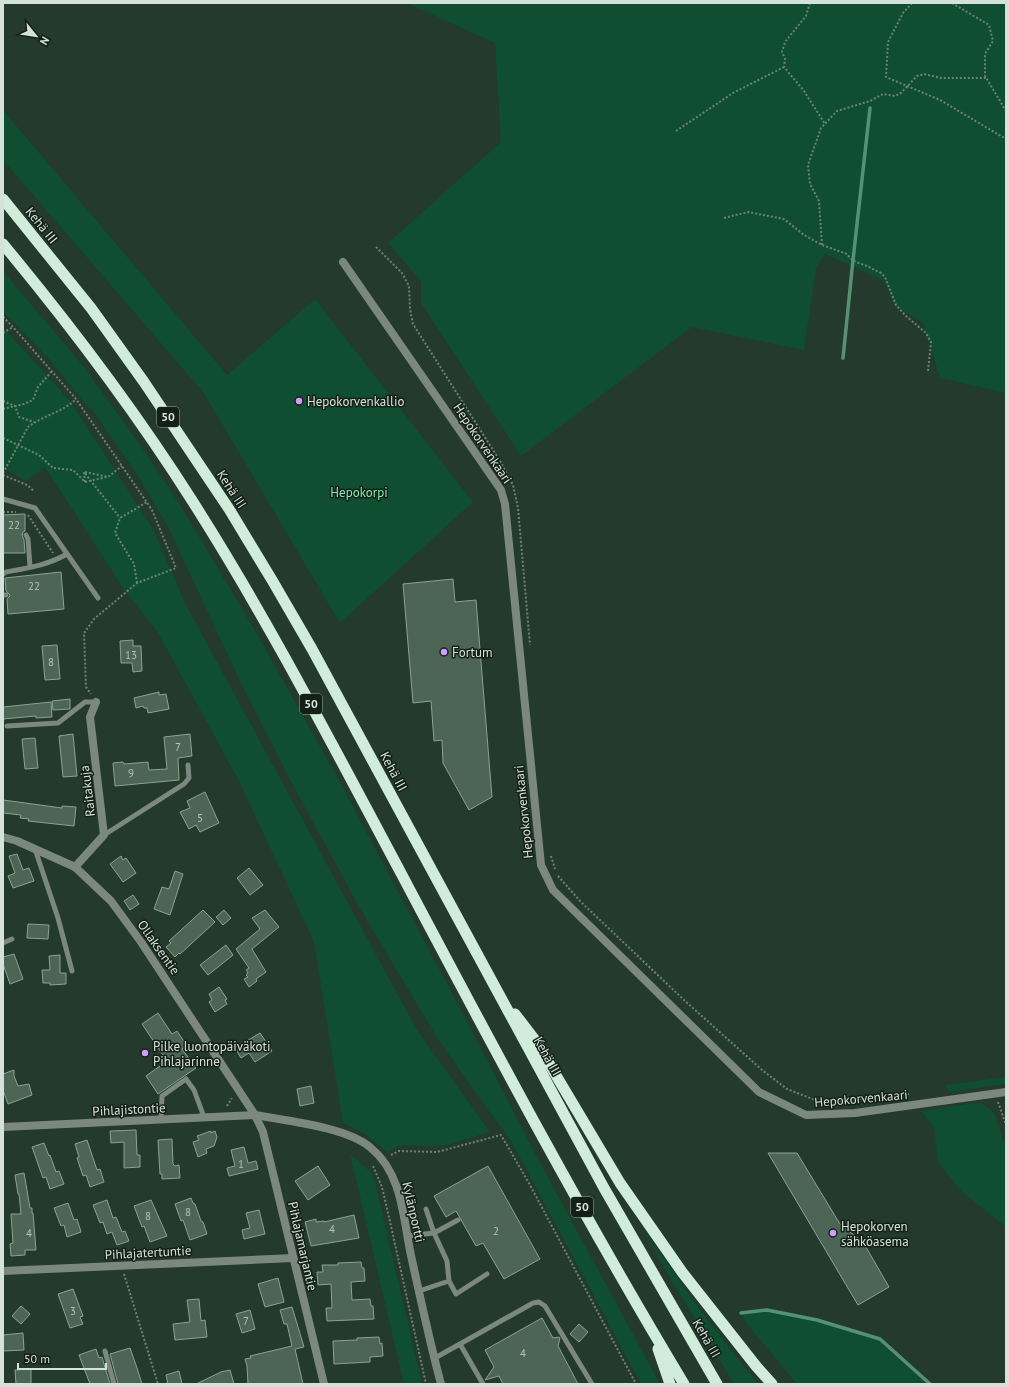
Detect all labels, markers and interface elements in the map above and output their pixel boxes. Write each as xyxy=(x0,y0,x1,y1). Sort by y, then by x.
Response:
north arrow xyxy=(16,16,56,56)
text: N xyxy=(37,34,53,48)
street label: Kehä III xyxy=(22,204,62,247)
place label: Hepokorvenkallio xyxy=(307,393,404,410)
marker: Hepokorvenkallio xyxy=(294,396,304,406)
street label: Hepokorvenkaari xyxy=(449,400,516,487)
road number: 50 xyxy=(157,407,179,427)
street label: Kehä III xyxy=(213,467,250,512)
park label: Hepokorpi xyxy=(330,484,388,501)
house number: 22 xyxy=(8,518,20,532)
house number: 22 xyxy=(28,579,40,593)
place label: Fortum xyxy=(452,644,492,661)
marker: Fortum xyxy=(439,647,449,657)
house number: 13 xyxy=(125,648,137,662)
house number: 8 xyxy=(48,655,54,669)
road number: 50 xyxy=(300,694,322,714)
house number: 7 xyxy=(175,740,181,754)
street label: Kehä III xyxy=(376,749,411,794)
street label: Raitakuja xyxy=(76,764,99,818)
street label: Hepokorvenkaari xyxy=(510,764,537,859)
house number: 9 xyxy=(128,766,134,780)
house number: 5 xyxy=(197,811,203,825)
street label: Ollaksentie xyxy=(134,917,184,978)
street label: Kehä III xyxy=(530,1034,565,1079)
place label: Pilke luontopäiväkoti Pihlajarinne xyxy=(153,1038,270,1070)
marker: Pilke luontopäiväkoti Pihlajarinne xyxy=(140,1048,150,1058)
street label: Hepokorvenkaari xyxy=(814,1086,908,1111)
street label: Pihlajistontie xyxy=(92,1099,166,1120)
house number: 1 xyxy=(238,1157,244,1171)
street label: Kylänportti xyxy=(398,1180,429,1244)
road number: 50 xyxy=(571,1197,593,1217)
street label: Pihlajamarjantie xyxy=(284,1200,321,1292)
house number: 8 xyxy=(185,1205,191,1219)
house number: 8 xyxy=(145,1209,151,1223)
place label: Hepokorven sähköasema xyxy=(841,1218,909,1250)
house number: 4 xyxy=(329,1222,335,1236)
house number: 2 xyxy=(493,1224,499,1238)
house number: 4 xyxy=(26,1226,32,1240)
marker: Hepokorven sähköasema xyxy=(828,1228,838,1238)
street label: Pihlajatertuntie xyxy=(104,1242,192,1263)
house number: 3 xyxy=(70,1304,76,1318)
house number: 7 xyxy=(243,1314,249,1328)
street label: Kehä III xyxy=(689,1316,725,1361)
scale bar xyxy=(18,1345,106,1371)
house number: 4 xyxy=(520,1346,526,1360)
text: 50 m xyxy=(24,1351,50,1366)

